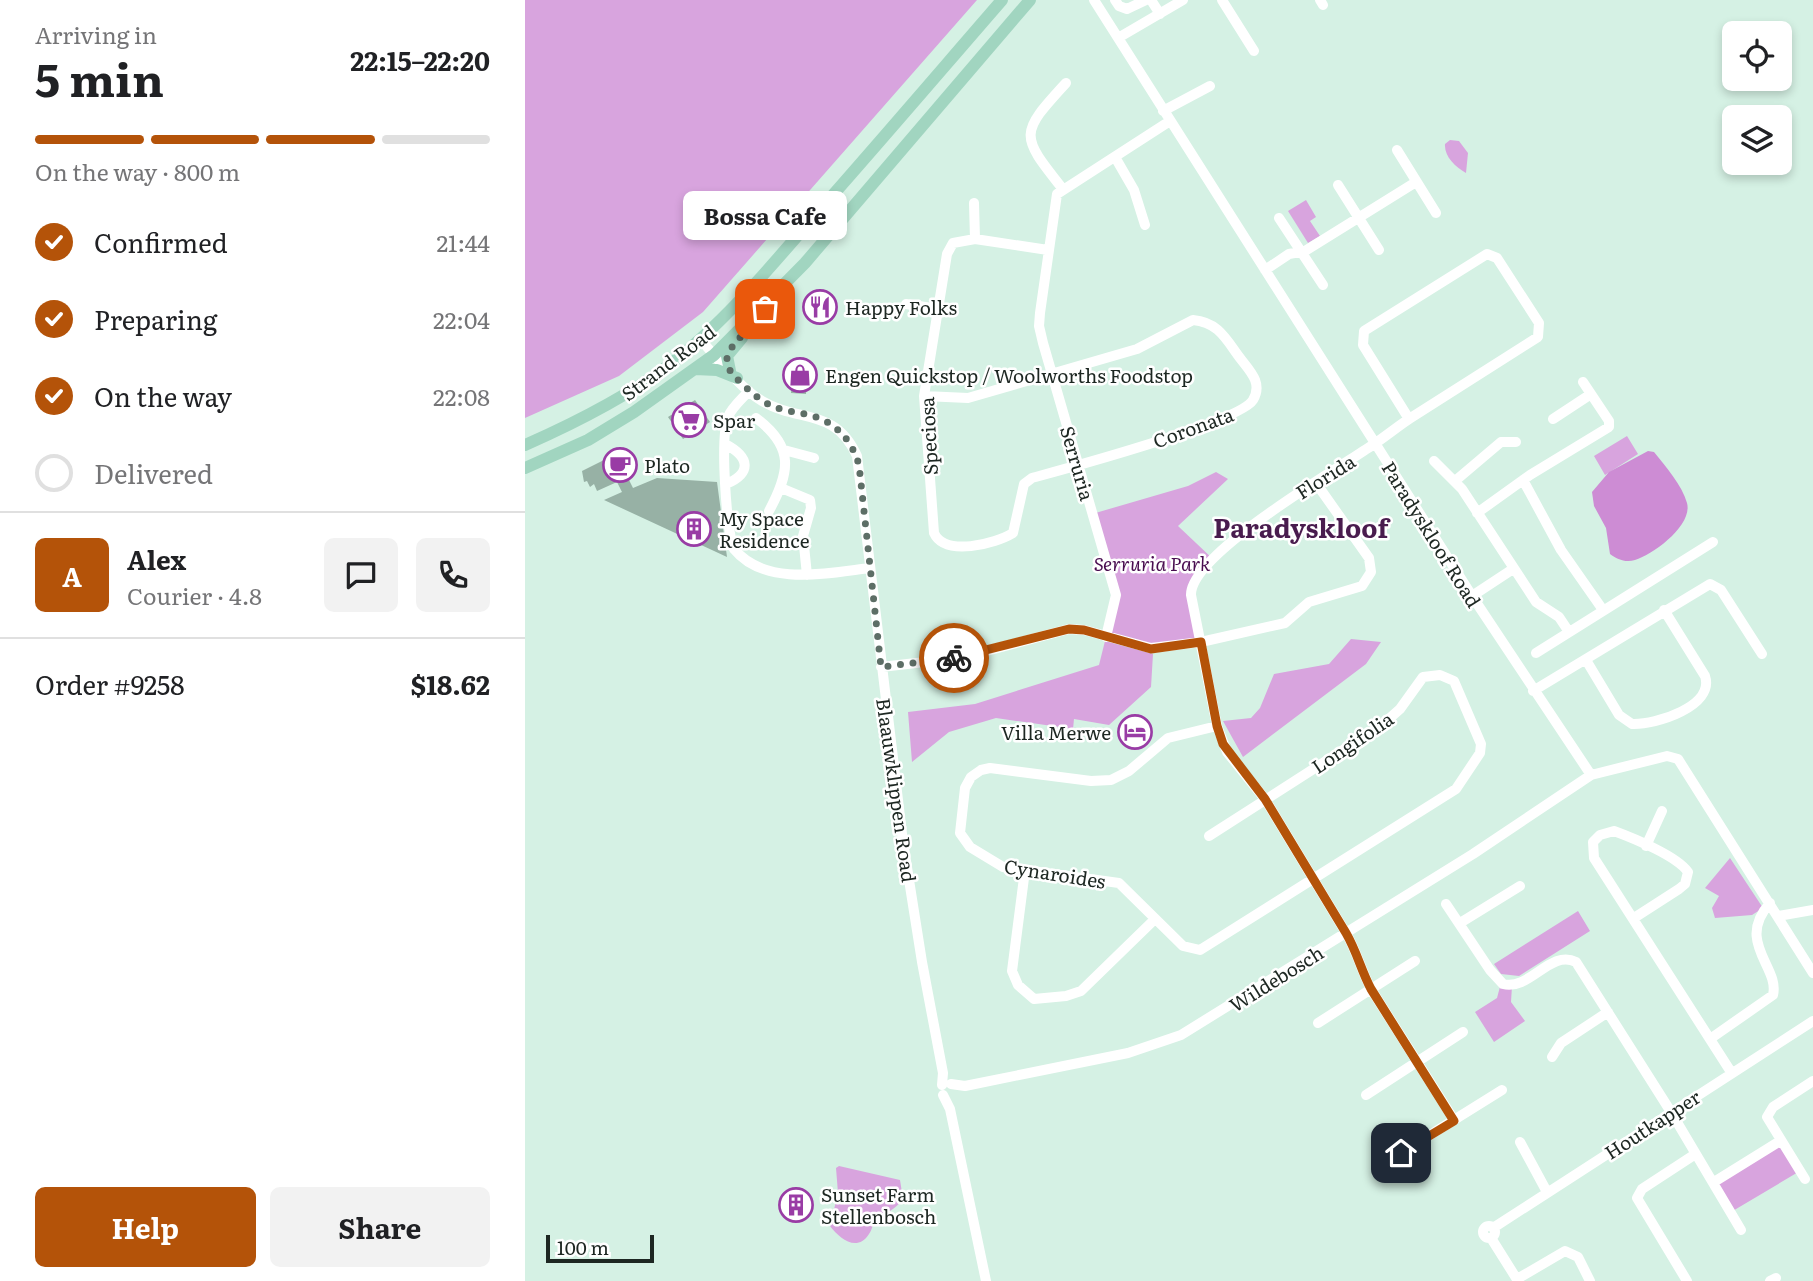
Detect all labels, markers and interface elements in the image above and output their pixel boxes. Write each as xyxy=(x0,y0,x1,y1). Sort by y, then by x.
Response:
text: Arriving in xyxy=(35,17,157,51)
map controls xyxy=(1722,21,1792,175)
button: locate xyxy=(1722,21,1792,91)
text: 22:15–22:20 xyxy=(350,40,490,79)
text: 5 min xyxy=(35,43,164,111)
button: layers xyxy=(1722,105,1792,175)
text: On the way · 800 m xyxy=(35,154,240,188)
callout: Bossa Cafe xyxy=(683,190,847,239)
text: Bossa Cafe xyxy=(704,198,826,232)
text: Confirmed xyxy=(94,222,228,261)
icon: check xyxy=(35,223,73,261)
text: 21:44 xyxy=(436,225,490,259)
pin xyxy=(735,279,795,339)
restaurant icon: Happy Folks xyxy=(801,288,839,326)
icon: bag xyxy=(746,290,784,328)
place label: Happy Folks xyxy=(845,293,957,321)
text: Preparing xyxy=(94,299,217,338)
icon: check xyxy=(35,300,73,338)
text: 22:04 xyxy=(433,302,490,336)
street label: Strand Road xyxy=(615,317,721,407)
shop icon: Engen Quickstop / Woolworths Foodstop xyxy=(781,356,819,394)
place label: Engen Quickstop / Woolworths Foodstop xyxy=(825,361,1193,389)
text: On the way xyxy=(94,376,232,415)
icon: check xyxy=(35,377,73,415)
text: 22:08 xyxy=(433,379,490,413)
street label: Speciosa xyxy=(912,395,944,476)
street label: Coronata xyxy=(1149,399,1238,455)
supermarket icon: Spar xyxy=(670,401,708,439)
place label: Spar xyxy=(713,406,755,434)
street label: Serruria xyxy=(1054,422,1102,504)
cafe icon: Plato xyxy=(601,446,639,484)
street label: Florida xyxy=(1290,446,1361,505)
place label: Plato xyxy=(644,451,690,479)
text: Delivered xyxy=(94,453,213,492)
street label: Paradyskloof Road xyxy=(1376,455,1489,613)
place label: My Space Residence xyxy=(719,504,810,554)
district label: Paradyskloof xyxy=(1213,507,1392,546)
building icon: My Space Residence xyxy=(675,510,713,548)
button: chat xyxy=(324,538,398,612)
button: phone xyxy=(416,538,490,612)
text: Alex xyxy=(127,539,186,578)
park label: Serruria Park xyxy=(1094,549,1211,577)
text: A xyxy=(62,556,82,595)
text: Courier · 4.8 xyxy=(127,578,262,612)
courier xyxy=(919,623,989,693)
icon: bike xyxy=(935,639,973,677)
text: Order #9258 xyxy=(35,664,185,703)
text: $18.62 xyxy=(411,664,490,703)
street label: Blaauwklippen Road xyxy=(870,696,924,884)
street label: Longifolia xyxy=(1305,704,1399,780)
hotel icon: Villa Merwe xyxy=(1116,713,1154,751)
place label: Villa Merwe xyxy=(1001,718,1111,746)
street label: Cynaroides xyxy=(1002,851,1108,895)
street label: Wildebosch xyxy=(1223,938,1329,1018)
street label: Houtkapper xyxy=(1598,1082,1706,1166)
pin xyxy=(1371,1123,1431,1183)
icon: home xyxy=(1382,1134,1420,1172)
place label: Sunset Farm Stellenbosch xyxy=(821,1180,936,1230)
building icon: Sunset Farm Stellenbosch xyxy=(777,1186,815,1224)
button: Help xyxy=(35,1187,256,1267)
button: Share xyxy=(270,1187,490,1267)
scale bar xyxy=(546,1232,655,1264)
text: 100 m xyxy=(557,1233,609,1261)

